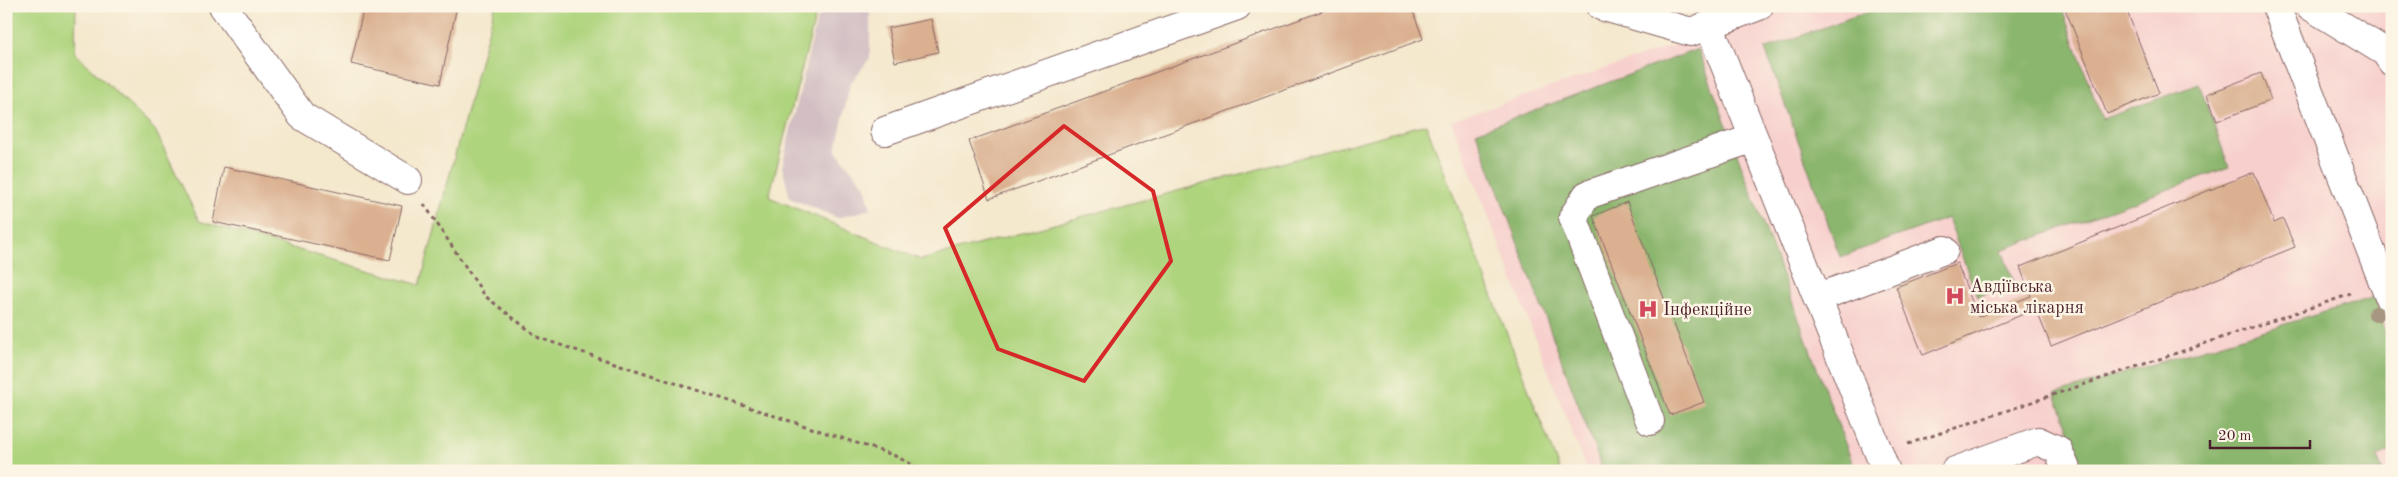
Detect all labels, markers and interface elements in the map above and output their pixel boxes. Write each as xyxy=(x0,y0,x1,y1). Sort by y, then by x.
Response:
place label: Авдіївська міська лікарня xyxy=(1970,278,2084,317)
hospital icon: Авдіївська міська лікарня xyxy=(1944,285,1966,307)
hospital icon: Інфекційне xyxy=(1637,298,1659,320)
place label: Інфекційне xyxy=(1663,301,1752,320)
scale bar xyxy=(2210,417,2310,449)
text: 20 m xyxy=(2218,429,2252,444)

